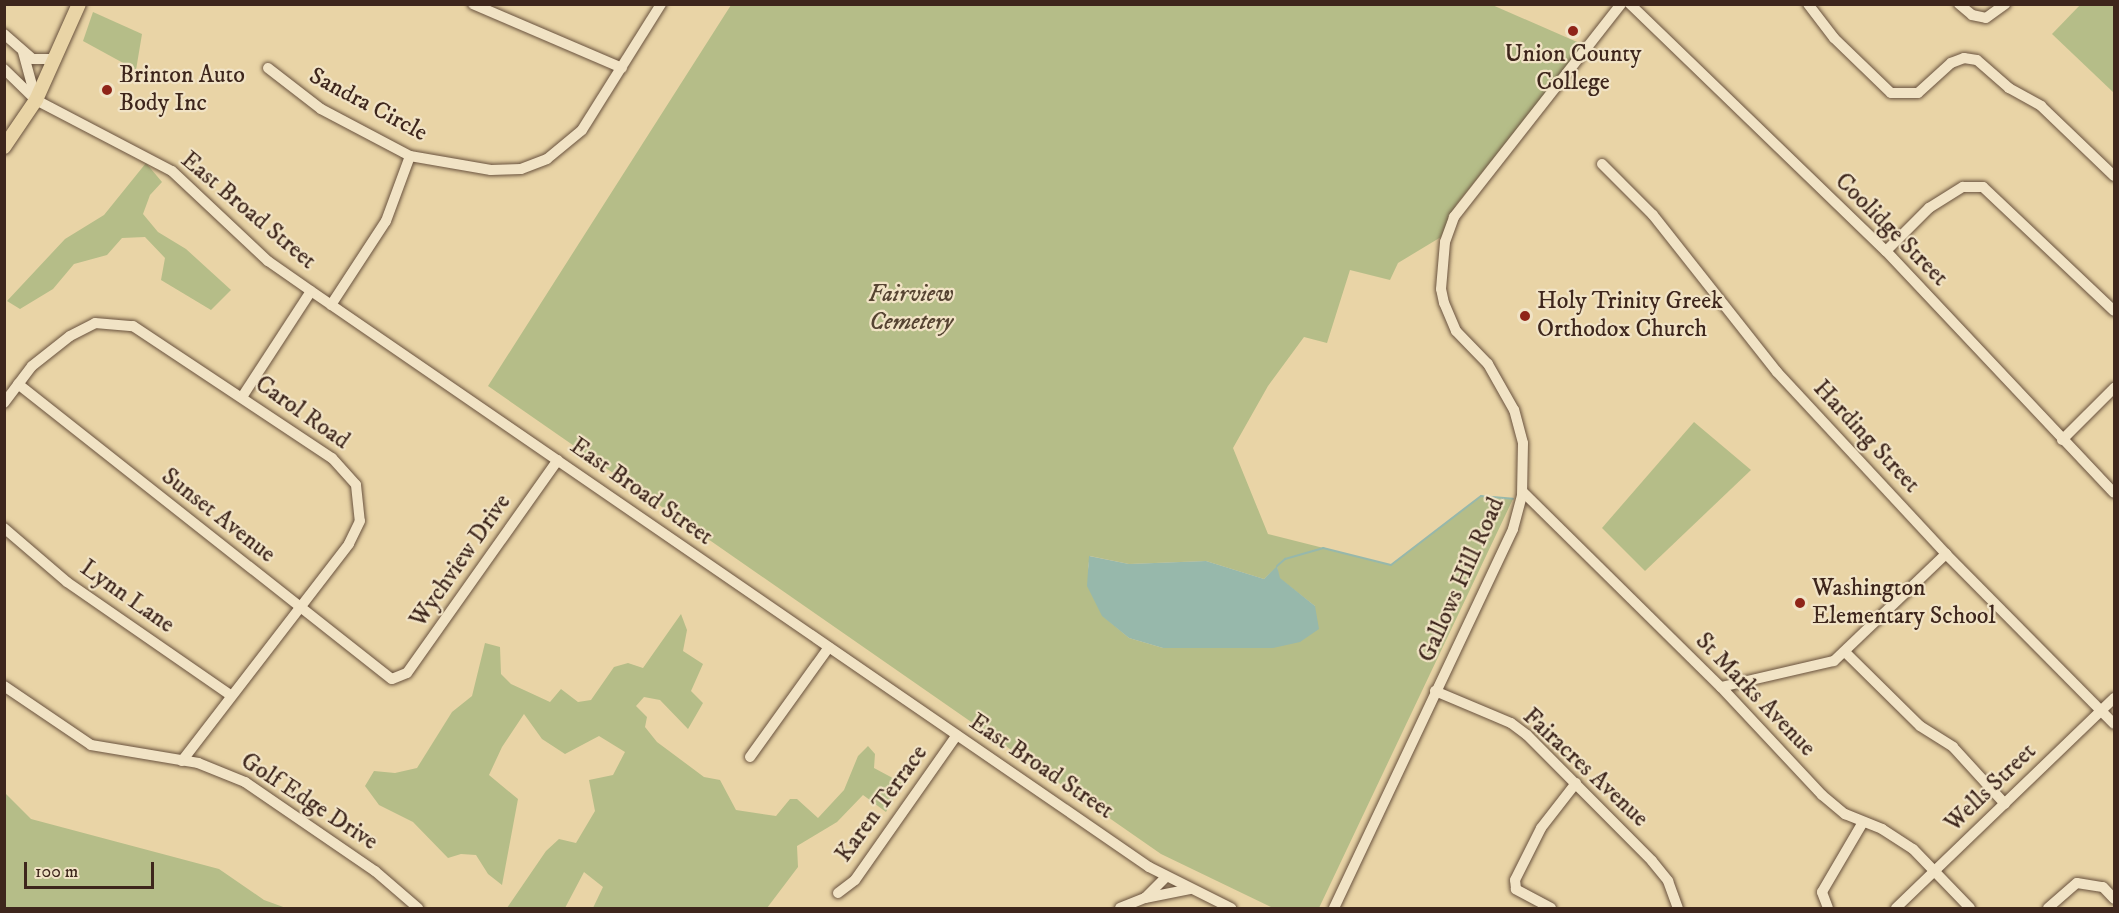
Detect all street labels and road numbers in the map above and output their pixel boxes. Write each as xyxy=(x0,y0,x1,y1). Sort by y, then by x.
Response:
street label: Sandra Circle xyxy=(304,62,432,148)
street label: East Broad Street xyxy=(174,146,322,276)
street label: Coolidge Street xyxy=(1828,167,1954,293)
street label: Carol Road xyxy=(249,370,355,456)
street label: Harding Street xyxy=(1807,375,1925,499)
street label: East Broad Street xyxy=(564,432,718,552)
street label: Sunset Avenue xyxy=(155,463,281,569)
street label: Wychview Drive xyxy=(404,489,518,633)
street label: Gallows Hill Road xyxy=(1413,493,1511,667)
street label: Lynn Lane xyxy=(74,554,180,640)
street label: St Marks Avenue xyxy=(1689,627,1821,763)
street label: Fairacres Avenue xyxy=(1516,703,1654,833)
street label: East Broad Street xyxy=(963,708,1119,826)
street label: Wells Street xyxy=(1940,738,2042,838)
street label: Karen Terrace xyxy=(830,740,934,868)
street label: Golf Edge Drive xyxy=(235,747,383,857)

